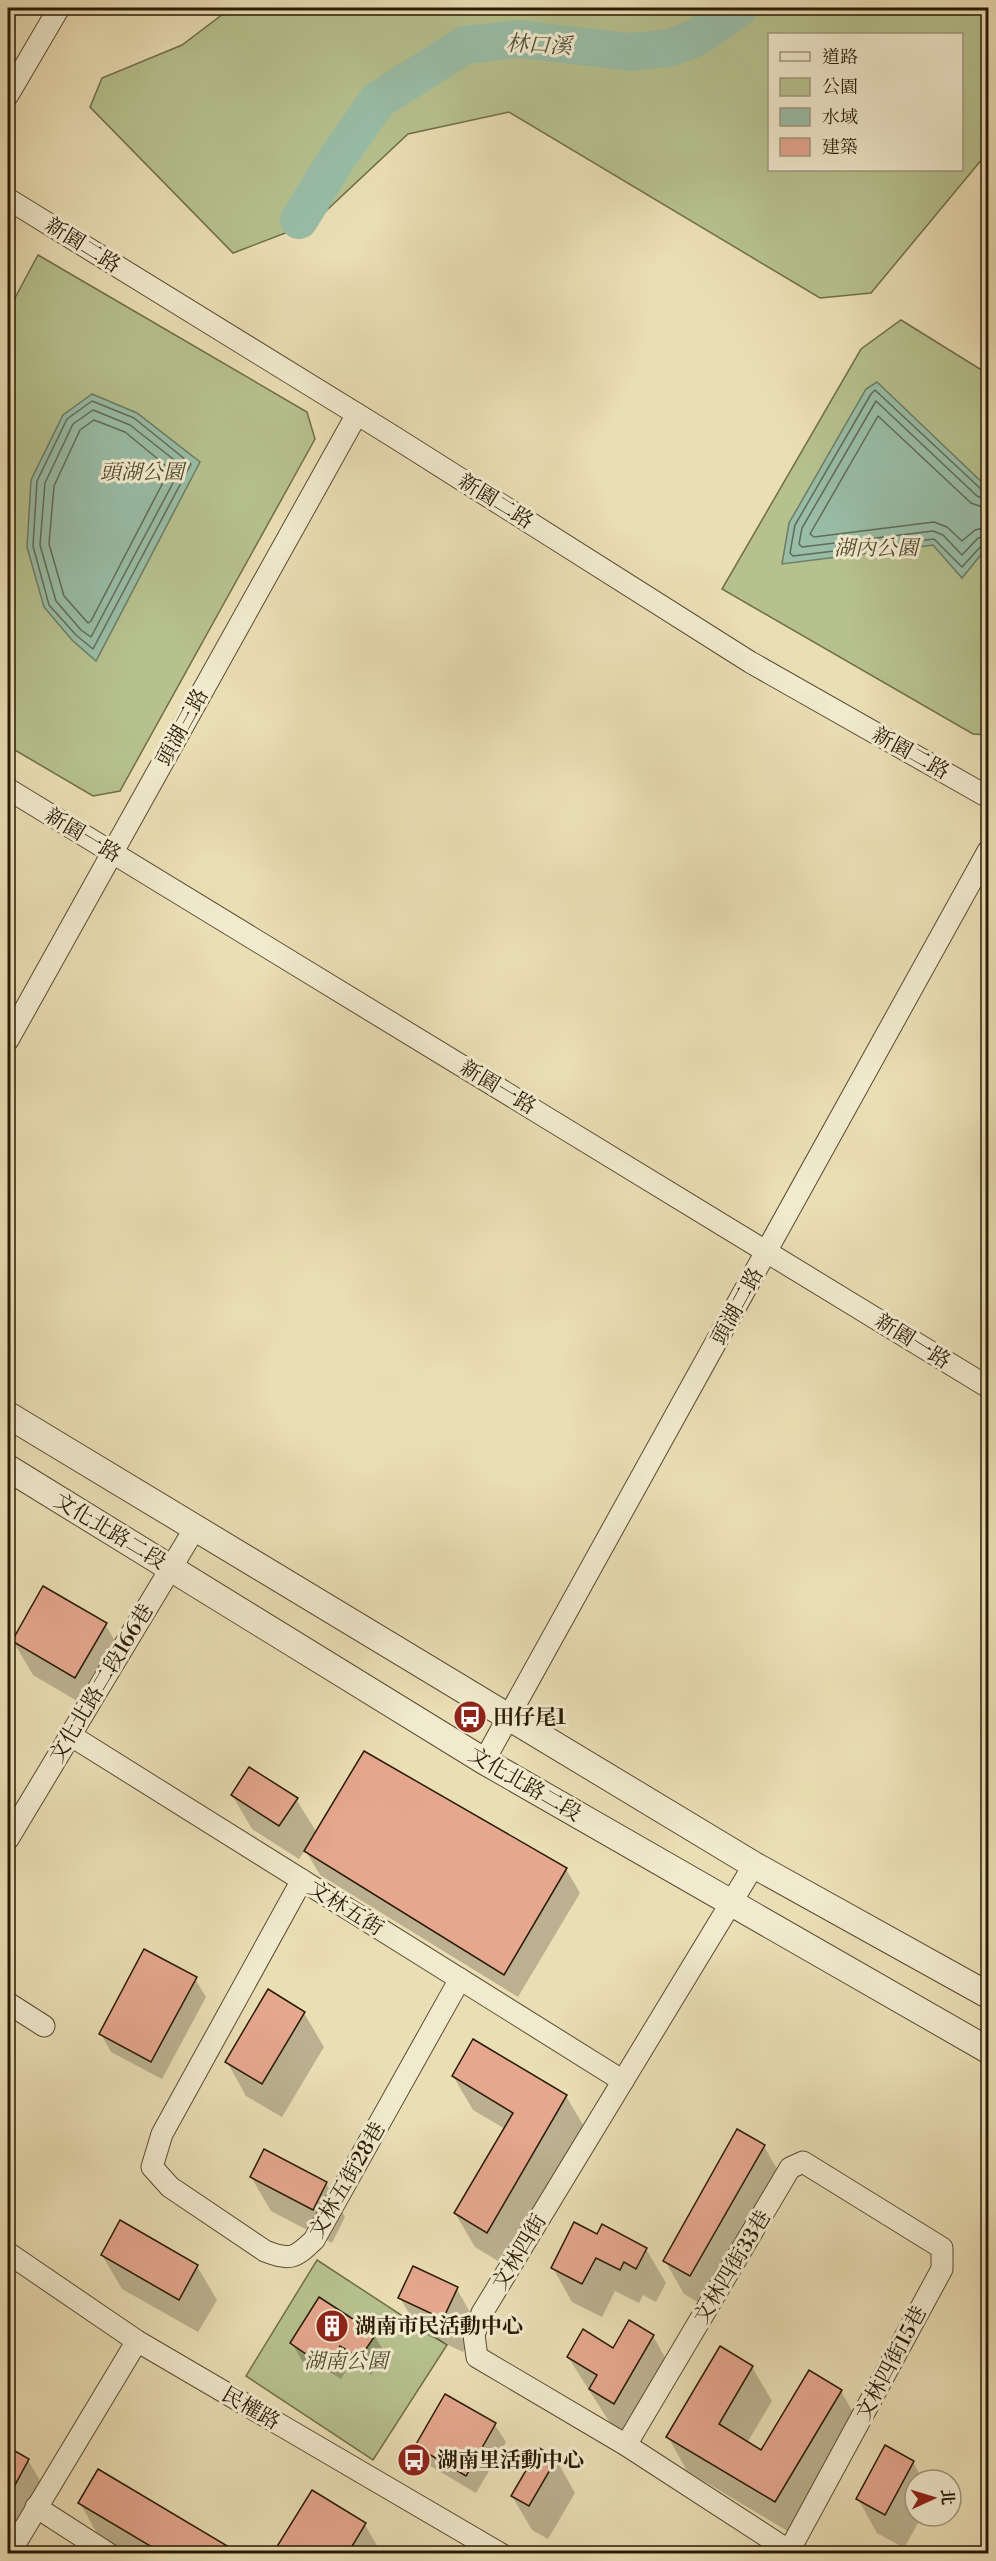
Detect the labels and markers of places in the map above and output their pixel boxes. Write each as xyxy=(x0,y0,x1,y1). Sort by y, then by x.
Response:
bus stop icon: 田仔尾1 xyxy=(452,1699,488,1735)
place label: 田仔尾1 xyxy=(493,1705,566,1731)
building icon: 湖南市民活動中心 xyxy=(314,2308,350,2344)
place label: 湖南市民活動中心 xyxy=(355,2314,523,2340)
bus stop icon: 湖南里活動中心 xyxy=(396,2442,432,2478)
place label: 湖南里活動中心 xyxy=(437,2448,584,2474)

